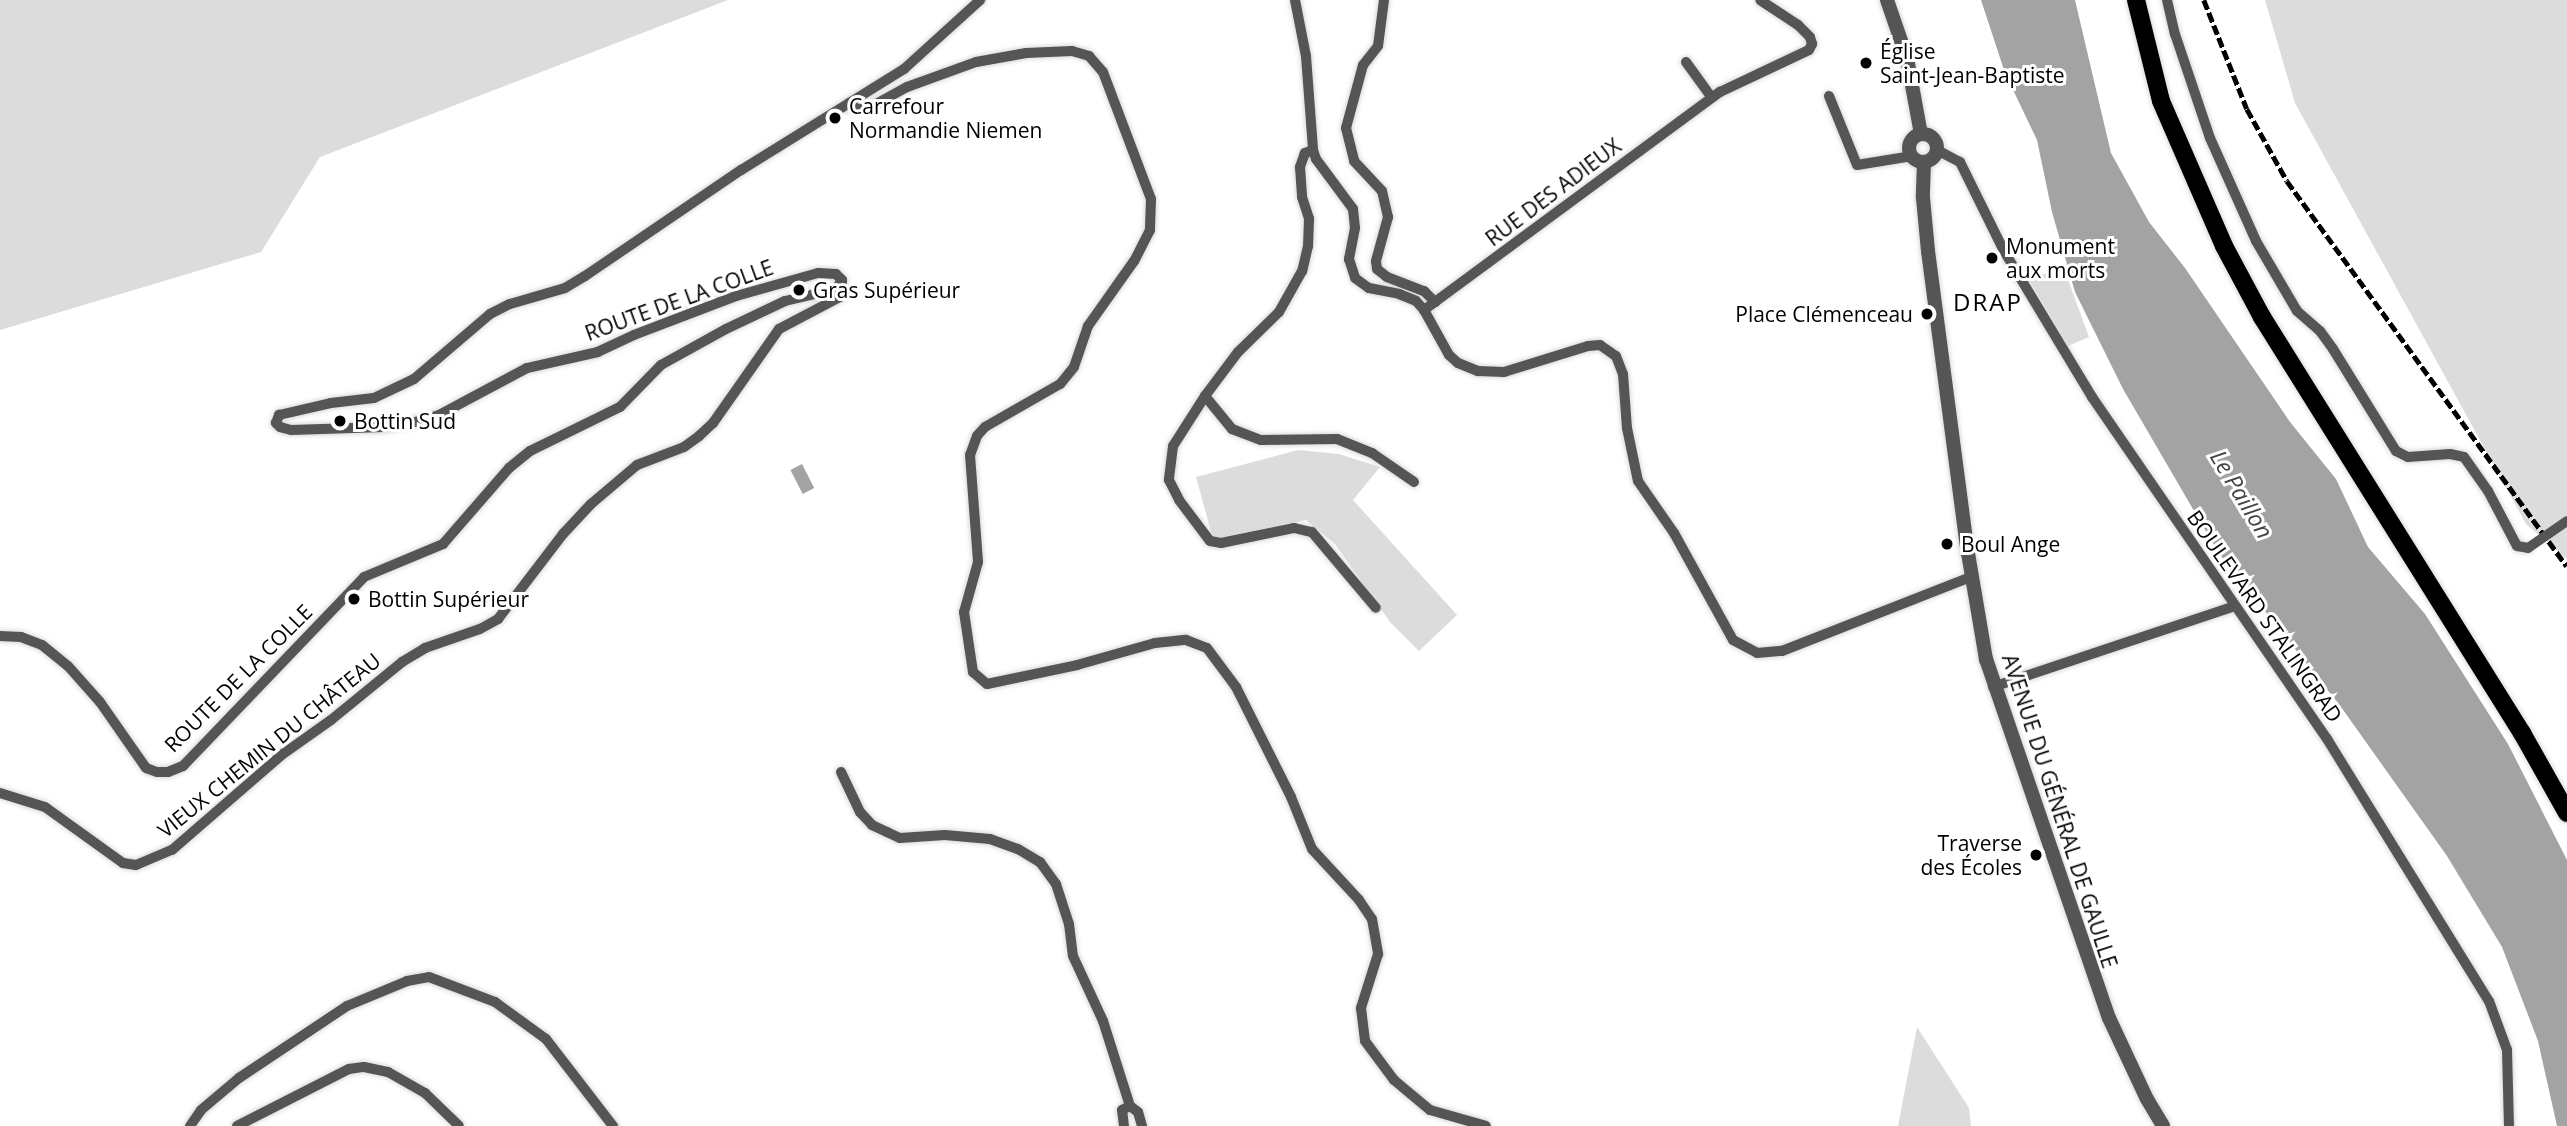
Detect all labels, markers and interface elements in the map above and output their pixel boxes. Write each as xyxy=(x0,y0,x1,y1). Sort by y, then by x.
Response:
place label: Église Saint-Jean-Baptiste xyxy=(1880,38,2064,88)
marker: Église Saint-Jean-Baptiste xyxy=(1858,55,1874,71)
place label: Carrefour Normandie Niemen xyxy=(849,93,1042,143)
marker: Carrefour Normandie Niemen xyxy=(827,110,843,126)
street label: RUE DES ADIEUX xyxy=(1480,133,1626,251)
place label: Monument aux morts xyxy=(2006,233,2115,283)
marker: Monument aux morts xyxy=(1984,250,2000,266)
street label: ROUTE DE LA COLLE xyxy=(581,254,777,346)
place label: Gras Supérieur xyxy=(813,277,960,303)
marker: Gras Supérieur xyxy=(791,282,807,298)
district label: DRAP xyxy=(1954,288,2022,316)
place label: Place Clémenceau xyxy=(1735,301,1913,327)
marker: Place Clémenceau xyxy=(1919,306,1935,322)
place label: Bottin Sud xyxy=(354,408,456,434)
marker: Bottin Sud xyxy=(332,413,348,429)
water label: Le Paillon xyxy=(2205,445,2279,543)
street label: BOULEVARD STALINGRAD xyxy=(2182,505,2348,727)
place label: Boul Ange xyxy=(1961,531,2060,557)
marker: Boul Ange xyxy=(1939,536,1955,552)
place label: Bottin Supérieur xyxy=(368,586,529,612)
marker: Bottin Supérieur xyxy=(346,591,362,607)
street label: ROUTE DE LA COLLE xyxy=(159,599,317,757)
street label: VIEUX CHEMIN DU CHÂTEAU xyxy=(153,647,385,843)
street label: AVENUE DU GÉNÉRAL DE GAULLE xyxy=(1997,651,2123,971)
place label: Traverse des Écoles xyxy=(1920,830,2022,880)
marker: Traverse des Écoles xyxy=(2028,847,2044,863)

